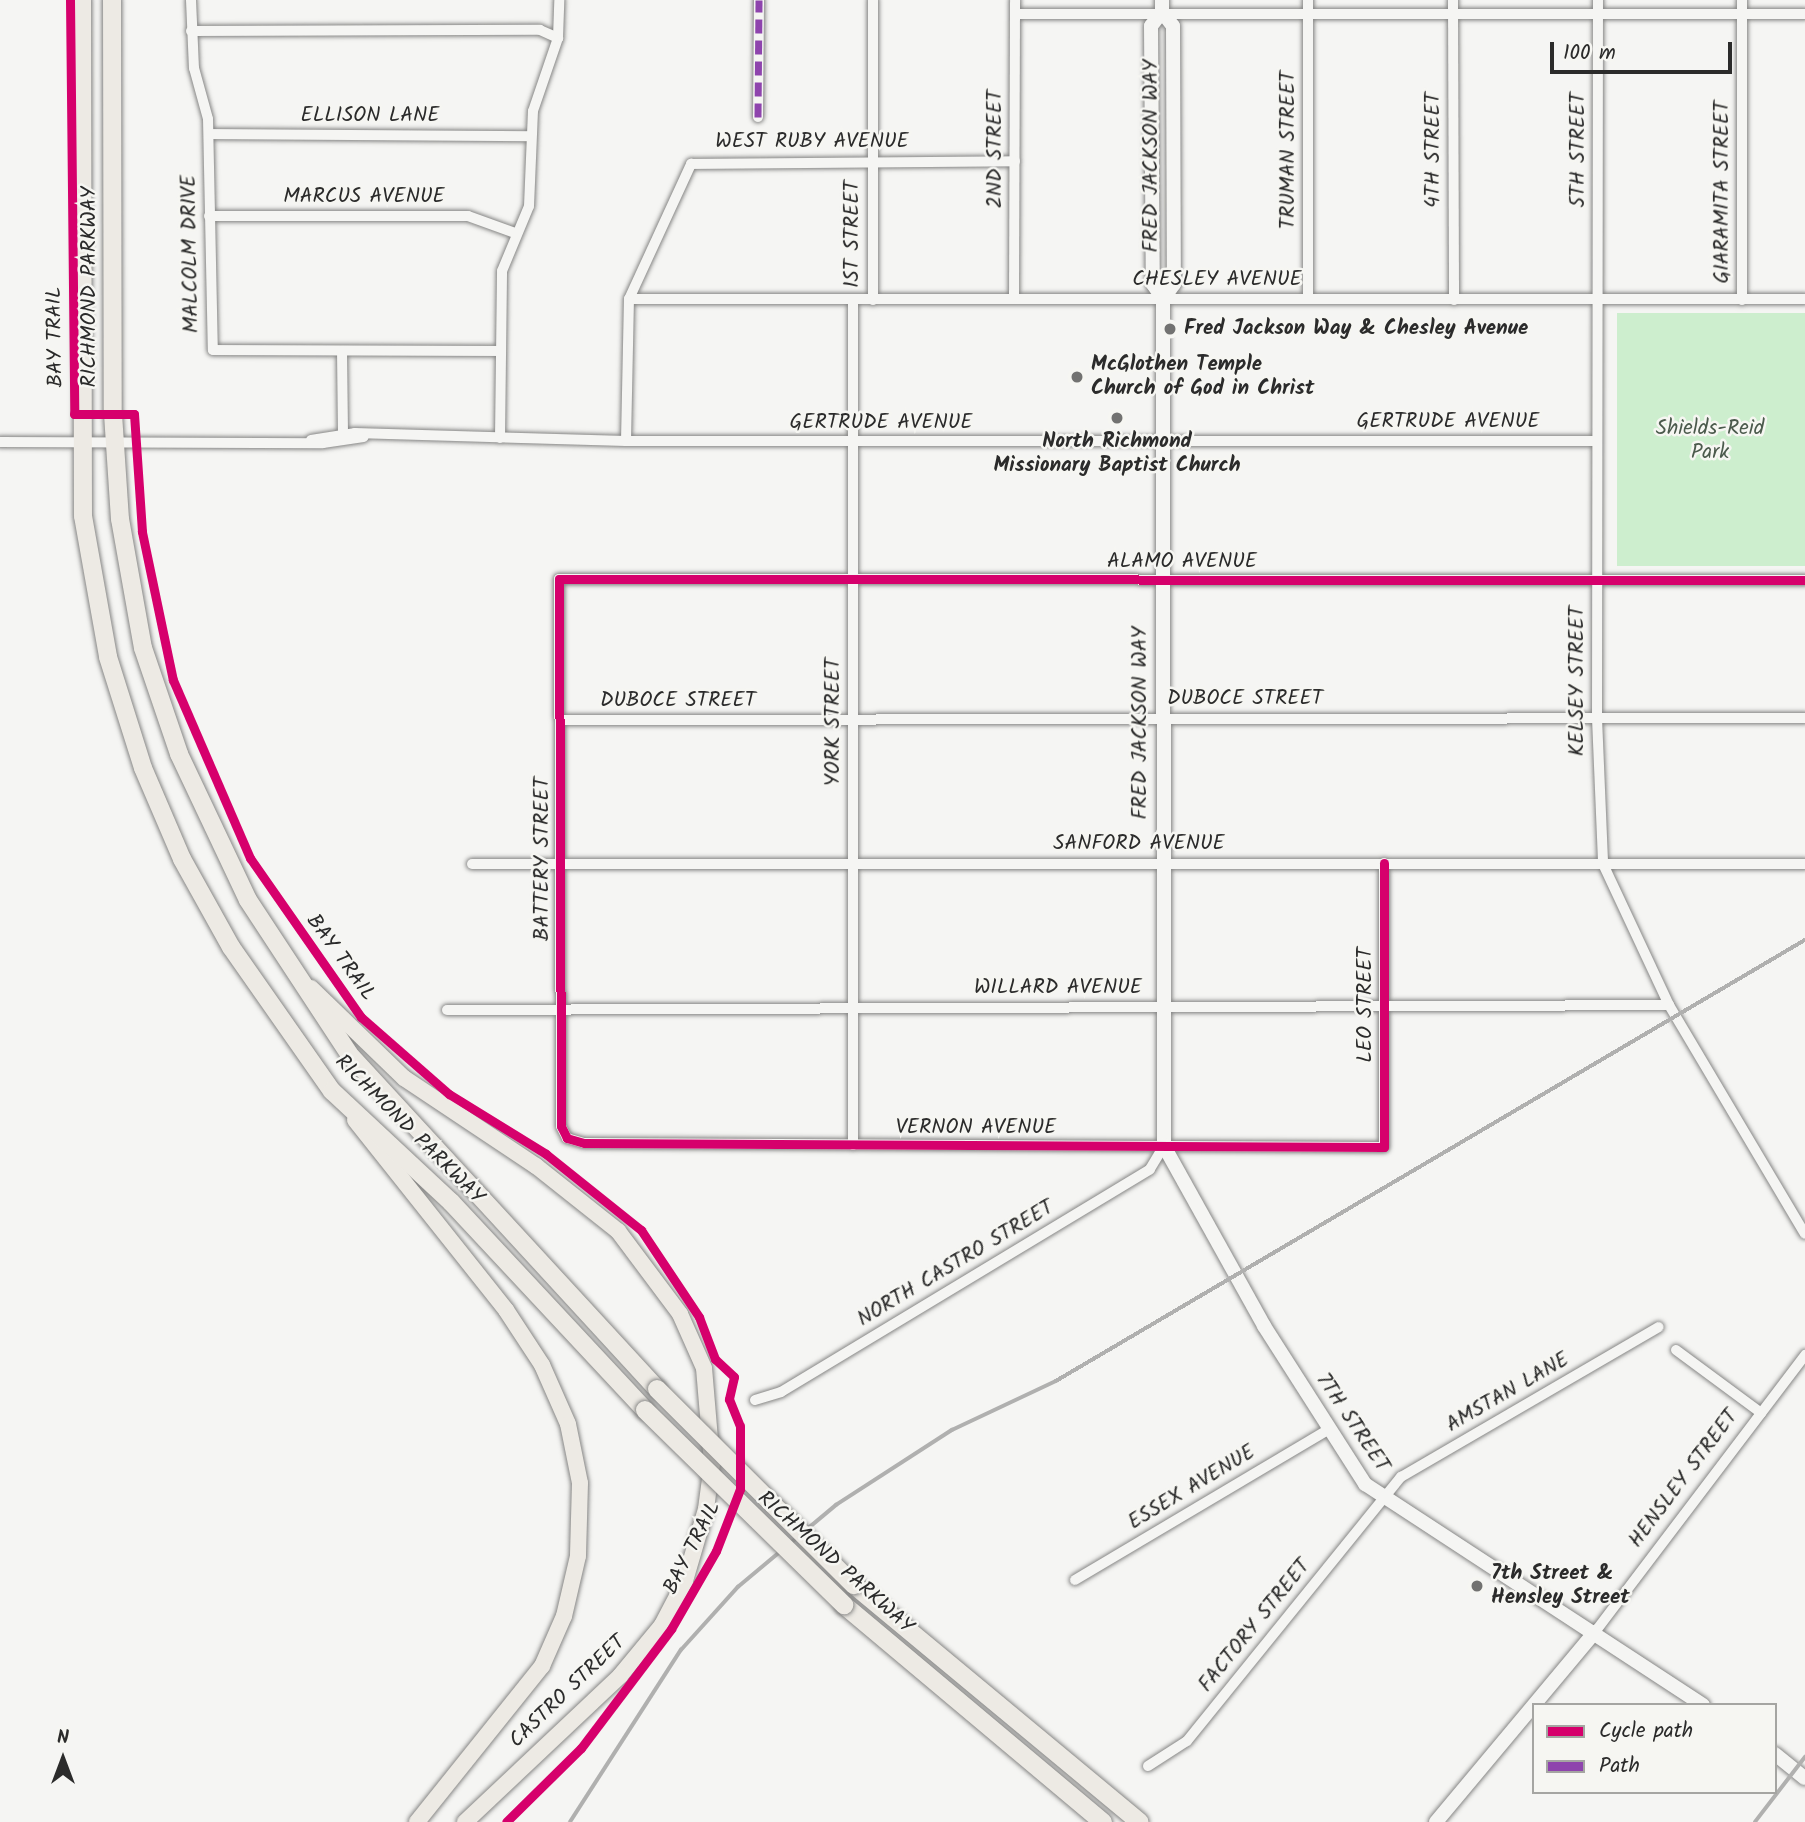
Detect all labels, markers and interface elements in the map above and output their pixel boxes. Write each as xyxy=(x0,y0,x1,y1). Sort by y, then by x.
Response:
scale bar xyxy=(1553,28,1735,72)
text: 100 m xyxy=(1563,37,1616,70)
street label: FRED JACKSON WAY xyxy=(1139,59,1165,253)
street label: TRUMAN STREET xyxy=(1276,71,1302,229)
street label: 2ND STREET xyxy=(983,90,1009,208)
street label: 4TH STREET xyxy=(1421,92,1447,208)
street label: 5TH STREET xyxy=(1566,92,1592,208)
street label: GIARAMITA STREET xyxy=(1710,100,1736,284)
street label: ELLISON LANE xyxy=(300,103,440,129)
street label: WEST RUBY AVENUE xyxy=(715,129,909,155)
street label: MALCOLM DRIVE xyxy=(177,175,205,333)
street label: 1ST STREET xyxy=(840,180,866,288)
street label: MARCUS AVENUE xyxy=(283,184,445,210)
street label: RICHMOND PARKWAY xyxy=(77,186,103,388)
street label: CHESLEY AVENUE xyxy=(1132,267,1302,293)
street label: BAY TRAIL xyxy=(43,286,69,388)
place label: Fred Jackson Way & Chesley Avenue xyxy=(1184,316,1528,342)
marker: Fred Jackson Way & Chesley Avenue xyxy=(1162,321,1178,337)
place label: McGlothen Temple Church of God in Christ xyxy=(1091,352,1314,402)
marker: McGlothen Temple Church of God in Christ xyxy=(1069,369,1085,385)
street label: GERTRUDE AVENUE xyxy=(1357,409,1539,435)
street label: GERTRUDE AVENUE xyxy=(790,410,972,436)
marker: North Richmond Missionary Baptist Church xyxy=(1109,410,1125,426)
park label: Shields-Reid Park xyxy=(1656,416,1764,466)
place label: North Richmond Missionary Baptist Church xyxy=(993,429,1241,479)
street label: ALAMO AVENUE xyxy=(1107,549,1257,575)
street label: KELSEY STREET xyxy=(1565,606,1591,756)
street label: FRED JACKSON WAY xyxy=(1128,626,1154,820)
street label: YORK STREET xyxy=(821,658,847,786)
street label: DUBOCE STREET xyxy=(1167,686,1323,712)
street label: DUBOCE STREET xyxy=(600,688,756,714)
street label: BATTERY STREET xyxy=(530,777,556,941)
street label: SANFORD AVENUE xyxy=(1053,831,1225,857)
street label: BAY TRAIL xyxy=(300,910,380,1006)
street label: LEO STREET xyxy=(1353,947,1379,1063)
street label: WILLARD AVENUE xyxy=(974,975,1142,1001)
street label: RICHMOND PARKWAY xyxy=(329,1050,489,1210)
street label: VERNON AVENUE xyxy=(896,1115,1056,1141)
street label: NORTH CASTRO STREET xyxy=(853,1195,1059,1333)
street label: AMSTAN LANE xyxy=(1442,1348,1574,1438)
street label: 7TH STREET xyxy=(1310,1369,1394,1477)
street label: HENSLEY STREET xyxy=(1624,1405,1744,1553)
street label: ESSEX AVENUE xyxy=(1124,1440,1260,1536)
street label: RICHMOND PARKWAY xyxy=(752,1486,918,1640)
street label: BAY TRAIL xyxy=(659,1497,727,1599)
street label: FACTORY STREET xyxy=(1194,1554,1316,1698)
place label: 7th Street & Hensley Street xyxy=(1491,1561,1630,1611)
marker: 7th Street & Hensley Street xyxy=(1469,1578,1485,1594)
street label: CASTRO STREET xyxy=(505,1630,631,1754)
legend xyxy=(1532,1703,1777,1794)
text: Cycle path xyxy=(1599,1715,1693,1748)
text: N xyxy=(57,1723,69,1753)
north arrow xyxy=(28,1724,98,1794)
text: Path xyxy=(1599,1750,1640,1783)

